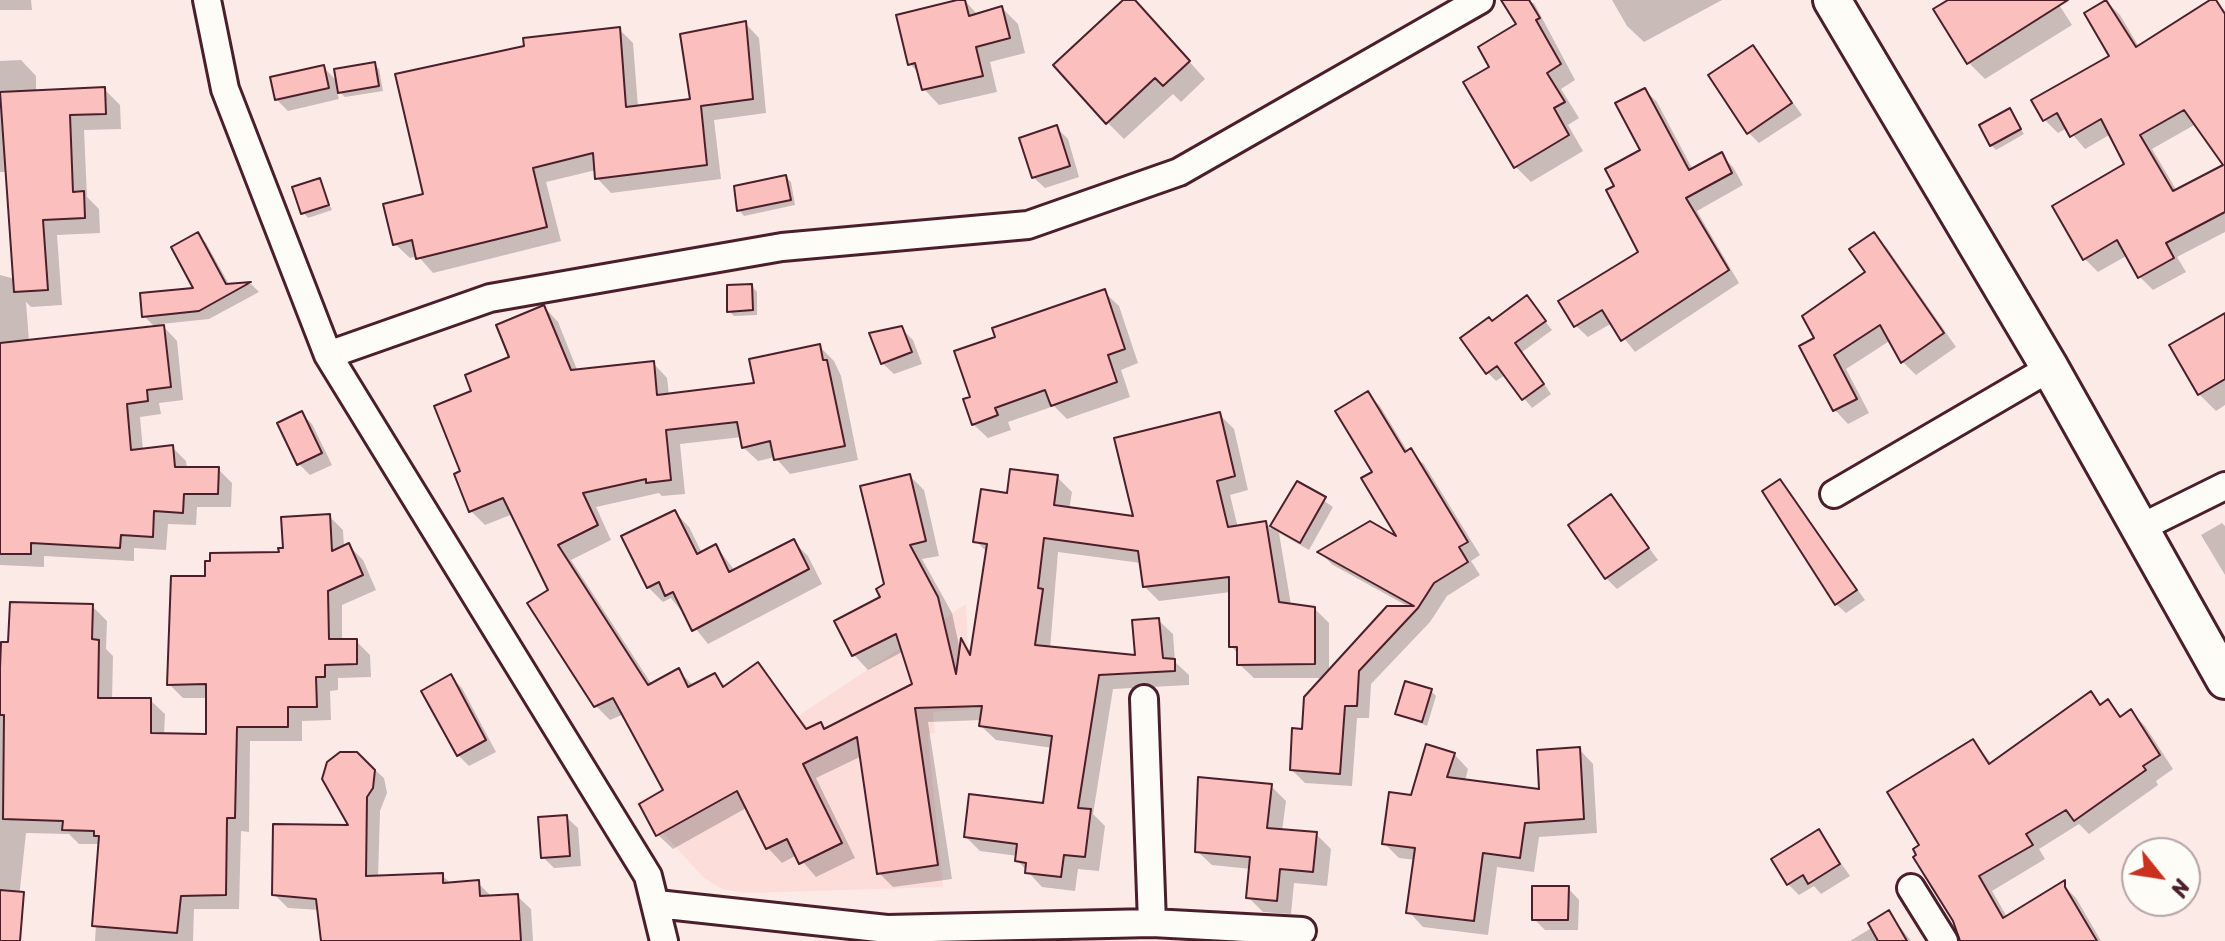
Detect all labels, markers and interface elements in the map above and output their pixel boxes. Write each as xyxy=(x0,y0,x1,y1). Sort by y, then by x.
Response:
north arrow xyxy=(2121,837,2201,917)
text: N xyxy=(2160,872,2201,905)

